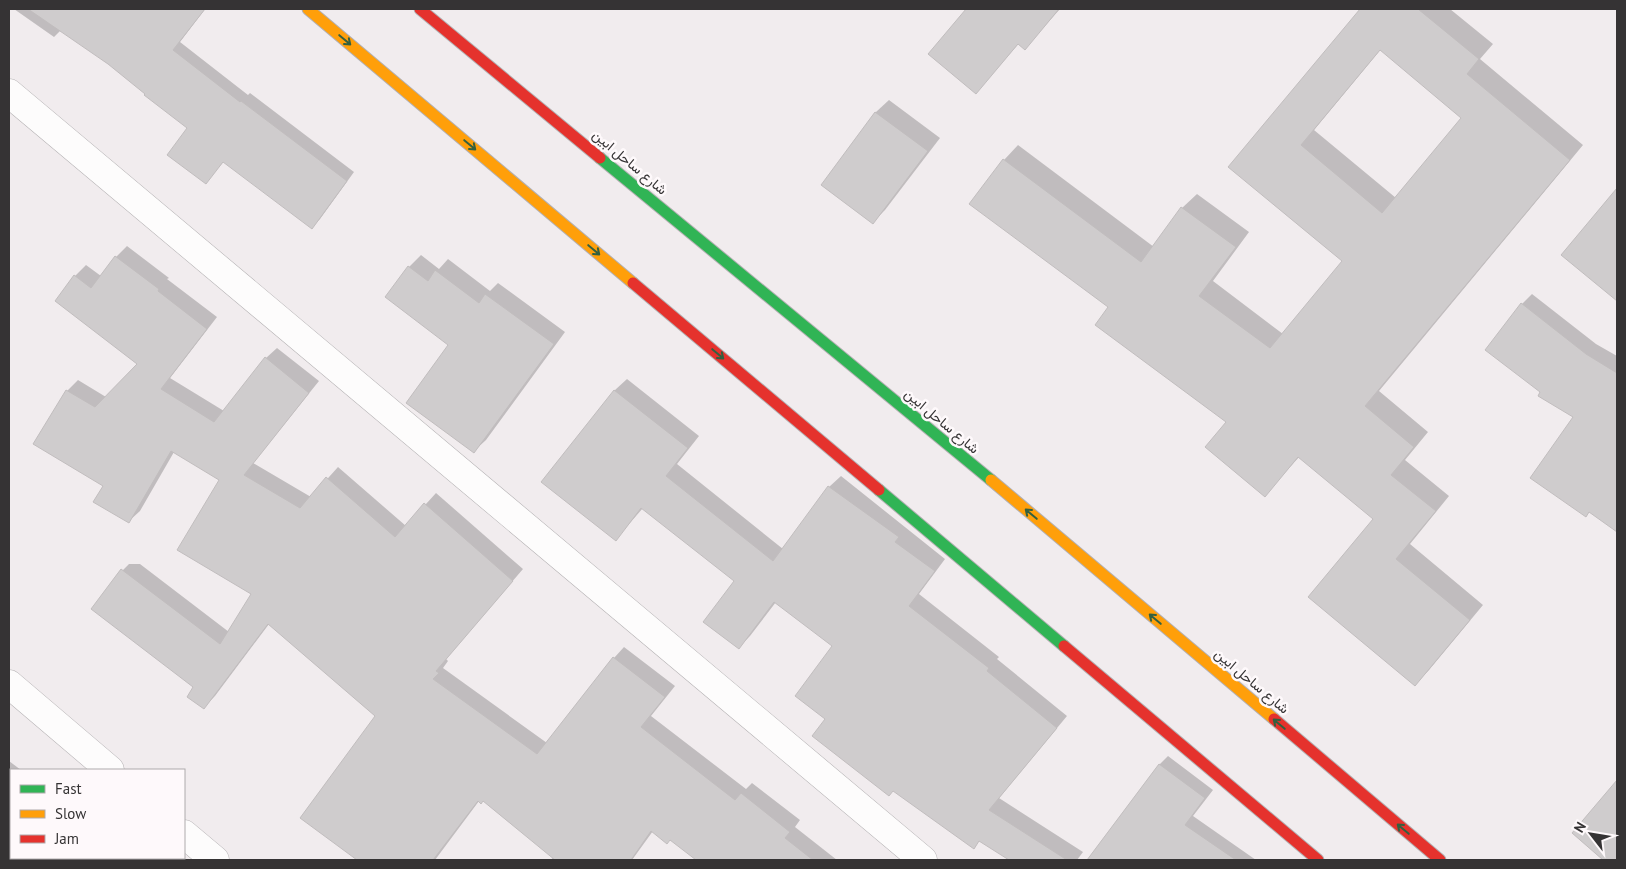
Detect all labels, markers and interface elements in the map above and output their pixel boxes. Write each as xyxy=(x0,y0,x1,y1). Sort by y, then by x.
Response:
one-way arrow xyxy=(339,35,352,46)
street label: شارع ساحل ابين xyxy=(588,125,671,200)
one-way arrow xyxy=(463,139,476,151)
one-way arrow xyxy=(587,244,600,255)
one-way arrow xyxy=(711,349,724,360)
street label: شارع ساحل ابين xyxy=(900,384,983,459)
one-way arrow xyxy=(1025,508,1038,519)
one-way arrow xyxy=(1149,613,1162,624)
street label: شارع ساحل ابين xyxy=(1210,644,1293,719)
one-way arrow xyxy=(1273,718,1286,729)
legend xyxy=(10,769,185,859)
text: Fast xyxy=(55,779,82,798)
text: Slow xyxy=(55,804,86,823)
north arrow xyxy=(1566,809,1616,859)
text: N xyxy=(1570,819,1590,836)
one-way arrow xyxy=(1397,823,1410,834)
text: Jam xyxy=(54,829,79,848)

